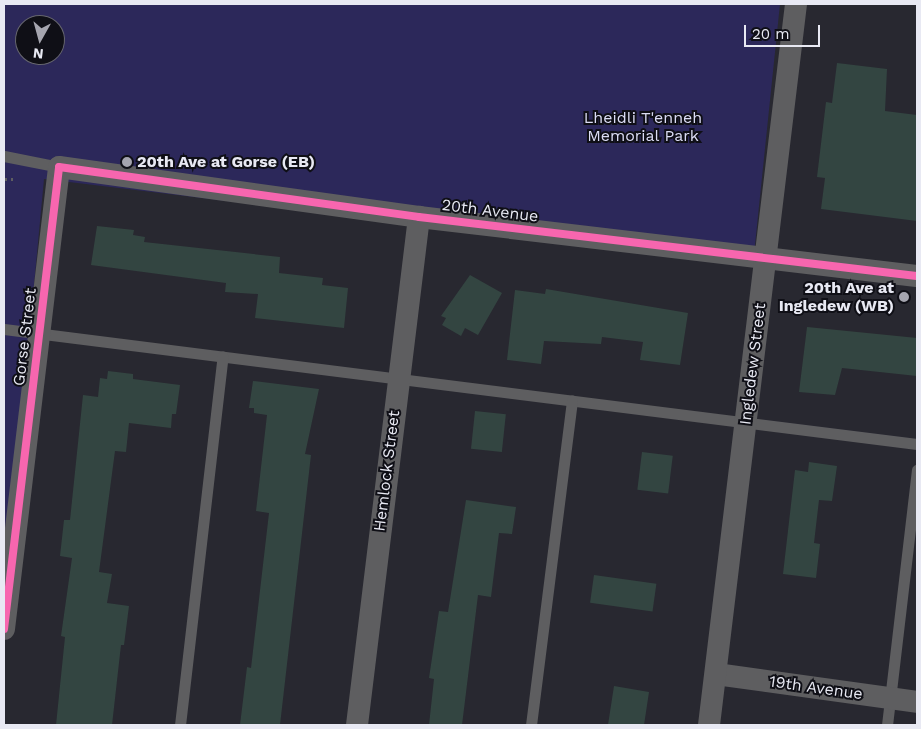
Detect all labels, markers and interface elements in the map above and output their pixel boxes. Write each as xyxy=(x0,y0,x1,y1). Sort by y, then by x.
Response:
north arrow xyxy=(15,15,65,65)
scale bar xyxy=(746,15,822,47)
text: 20 m xyxy=(752,25,790,43)
text: N xyxy=(32,45,44,62)
park label: Lheidli T'enneh Memorial Park xyxy=(584,108,702,146)
place label: 20th Ave at Gorse (EB) xyxy=(137,152,315,172)
marker: 20th Ave at Gorse (EB) xyxy=(121,156,133,168)
street label: 20th Avenue xyxy=(440,196,540,226)
place label: 20th Ave at Ingledew (WB) xyxy=(778,278,894,316)
street label: Gorse Street xyxy=(9,287,41,387)
marker: 20th Ave at Ingledew (WB) xyxy=(898,291,910,303)
street label: Ingledew Street xyxy=(736,302,770,426)
street label: Hemlock Street xyxy=(370,409,404,533)
street label: 19th Avenue xyxy=(768,672,864,704)

